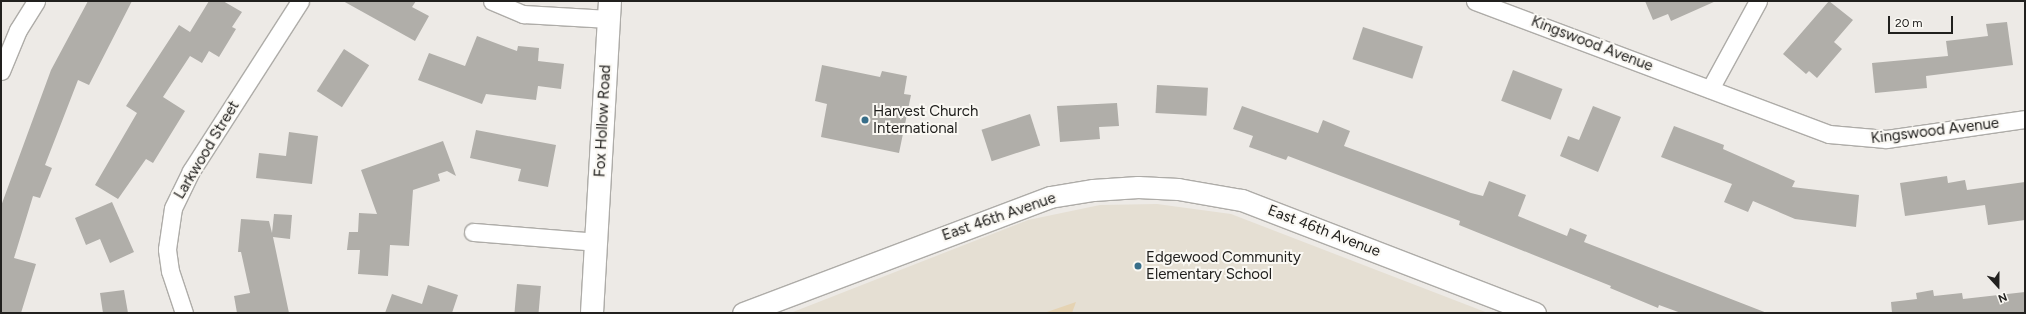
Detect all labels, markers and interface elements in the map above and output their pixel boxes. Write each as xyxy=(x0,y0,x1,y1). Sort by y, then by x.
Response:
scale bar xyxy=(1890,8,1955,34)
street label: Kingswood Avenue xyxy=(1529,12,1655,76)
text: 20 m xyxy=(1895,16,1923,30)
street label: Fox Hollow Road xyxy=(591,64,615,178)
street label: Larkwood Street xyxy=(171,98,243,202)
place label: Harvest Church International xyxy=(873,102,978,137)
street label: Kingswood Avenue xyxy=(1870,114,2000,148)
marker: Harvest Church International xyxy=(860,115,870,125)
street label: East 46th Avenue xyxy=(940,189,1058,245)
street label: East 46th Avenue xyxy=(1265,201,1383,261)
place label: Edgewood Community Elementary School xyxy=(1146,248,1301,283)
marker: Edgewood Community Elementary School xyxy=(1133,261,1143,271)
north arrow xyxy=(1978,266,2018,306)
text: N xyxy=(1996,290,2009,305)

